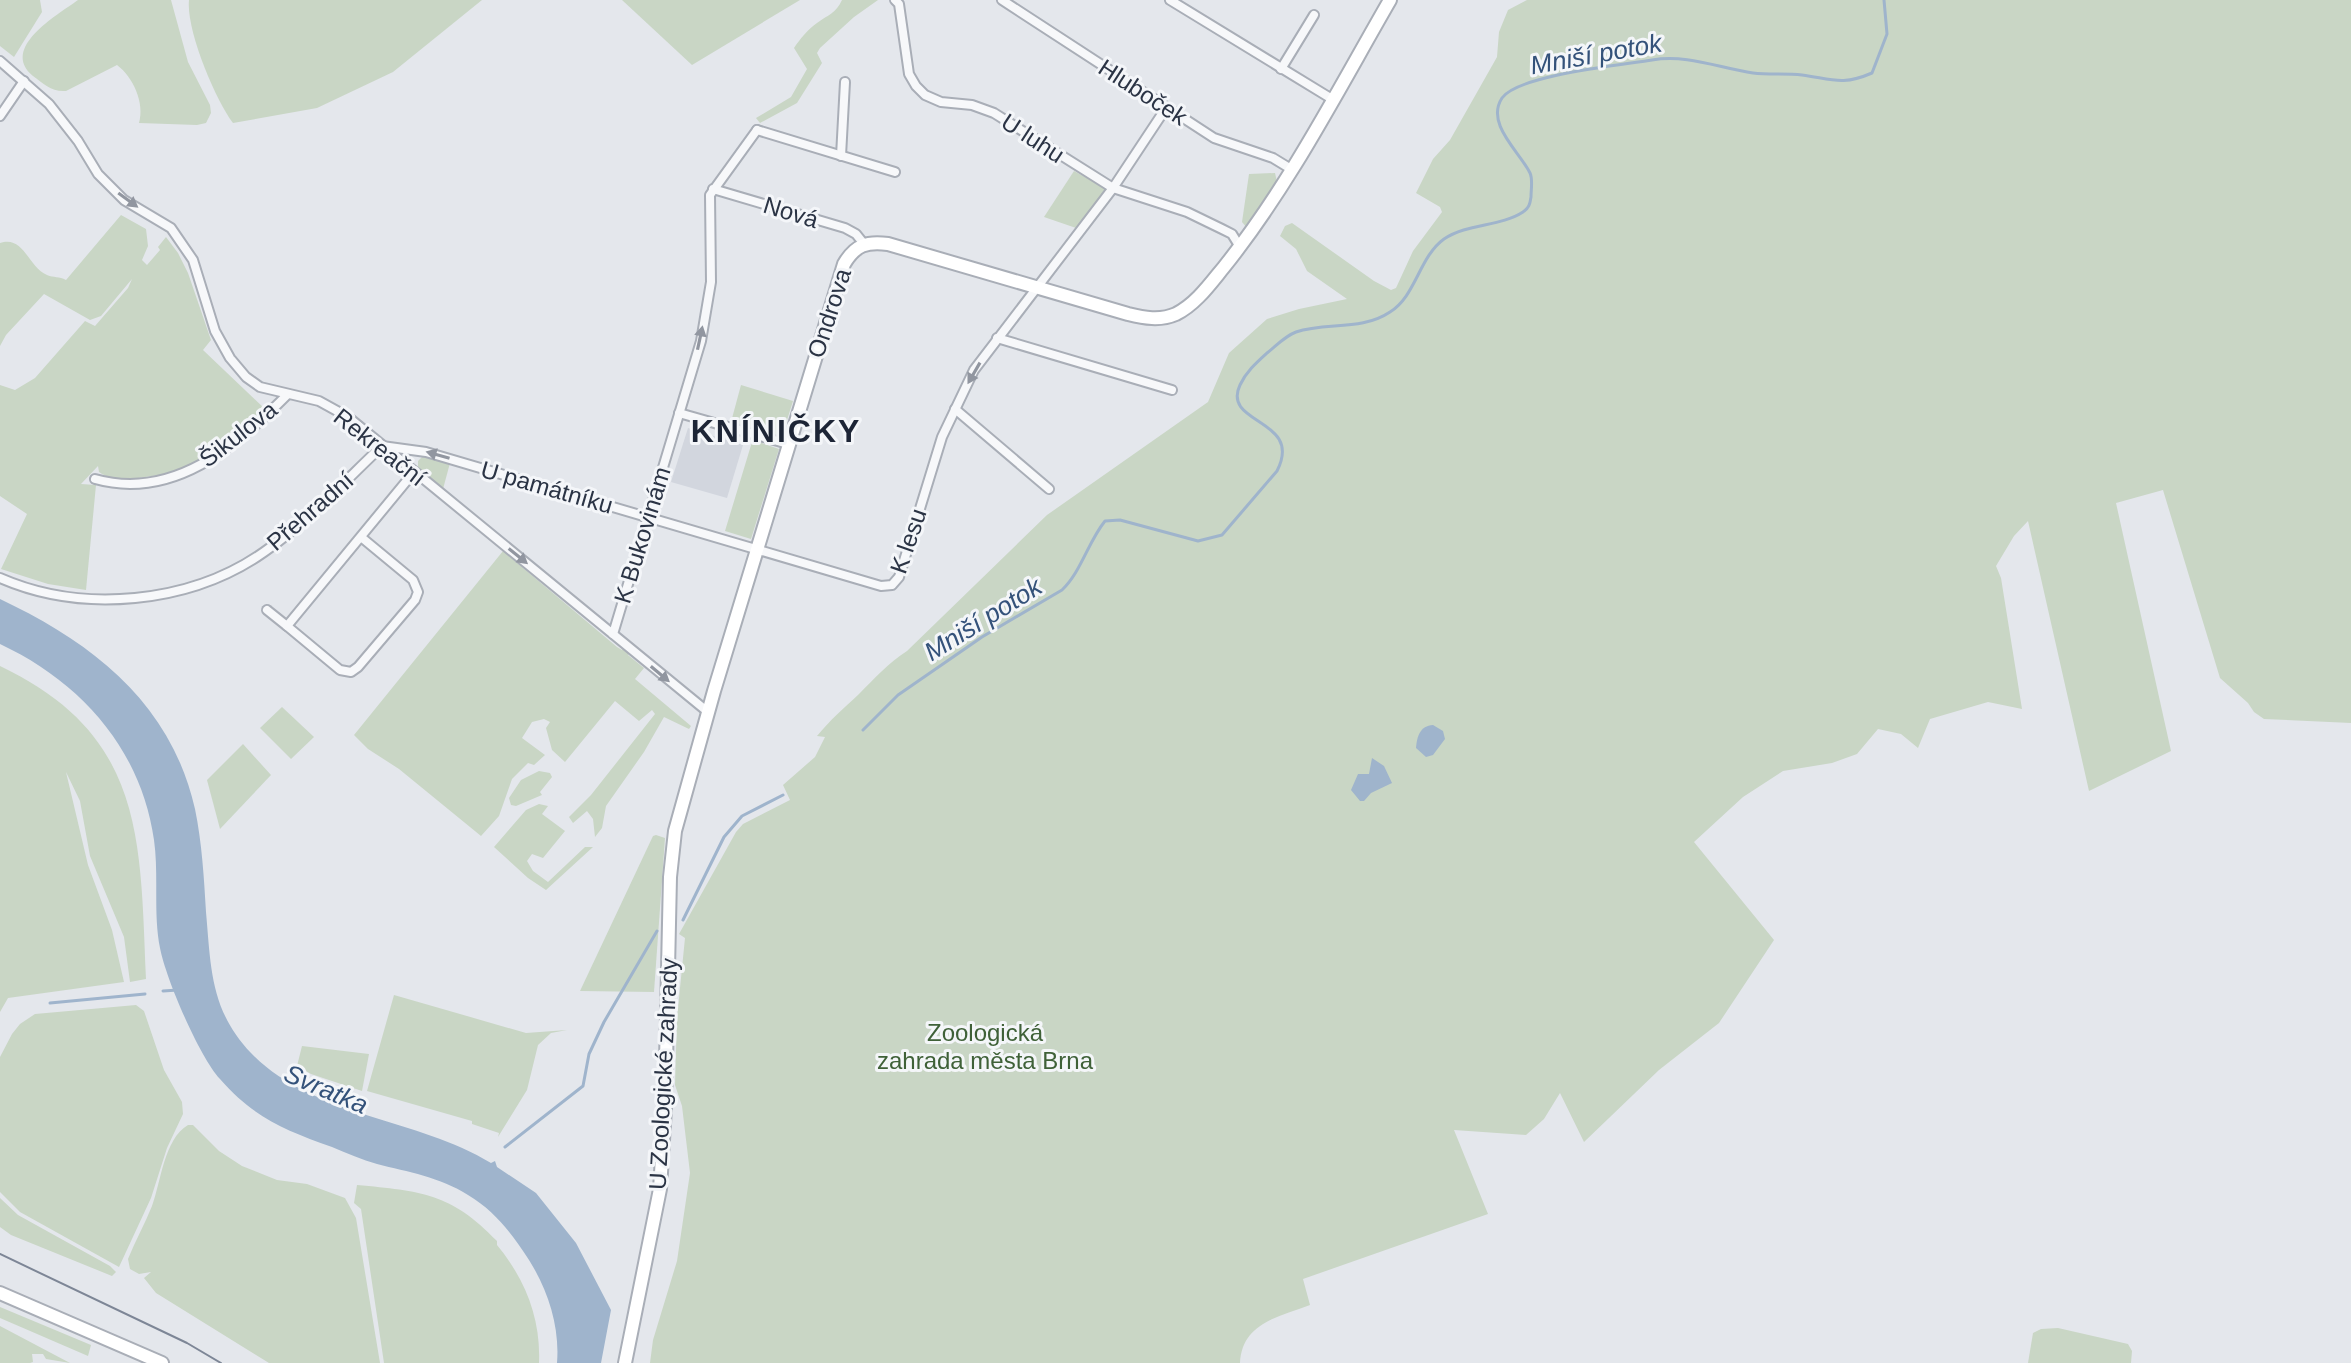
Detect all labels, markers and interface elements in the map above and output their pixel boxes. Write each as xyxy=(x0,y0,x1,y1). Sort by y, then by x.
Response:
water label: Mniší potok xyxy=(1528,27,1666,80)
street label: Hluboček xyxy=(1094,53,1193,131)
street label: U luhu xyxy=(997,108,1069,168)
street label: Nová xyxy=(760,191,822,233)
one-way arrow xyxy=(117,192,138,207)
street label: Ondrova xyxy=(802,264,856,361)
one-way arrow xyxy=(694,325,707,350)
one-way arrow xyxy=(967,362,981,384)
street label: Šikulova xyxy=(194,395,283,473)
street label: Rekreační xyxy=(329,403,432,492)
district label: KNÍNIČKY xyxy=(691,413,861,449)
one-way arrow xyxy=(426,448,450,461)
street label: U památníku xyxy=(478,455,616,519)
street label: K Bukovinám xyxy=(608,463,676,607)
street label: Přehradní xyxy=(261,466,359,556)
street label: K lesu xyxy=(884,505,932,577)
one-way arrow xyxy=(507,548,528,565)
water label: Mniší potok xyxy=(919,570,1049,667)
one-way arrow xyxy=(650,665,670,682)
street label: U Zoologické zahrady xyxy=(643,957,683,1191)
park label: Zoologická zahrada města Brna xyxy=(877,1019,1094,1074)
water label: Svratka xyxy=(280,1058,372,1120)

